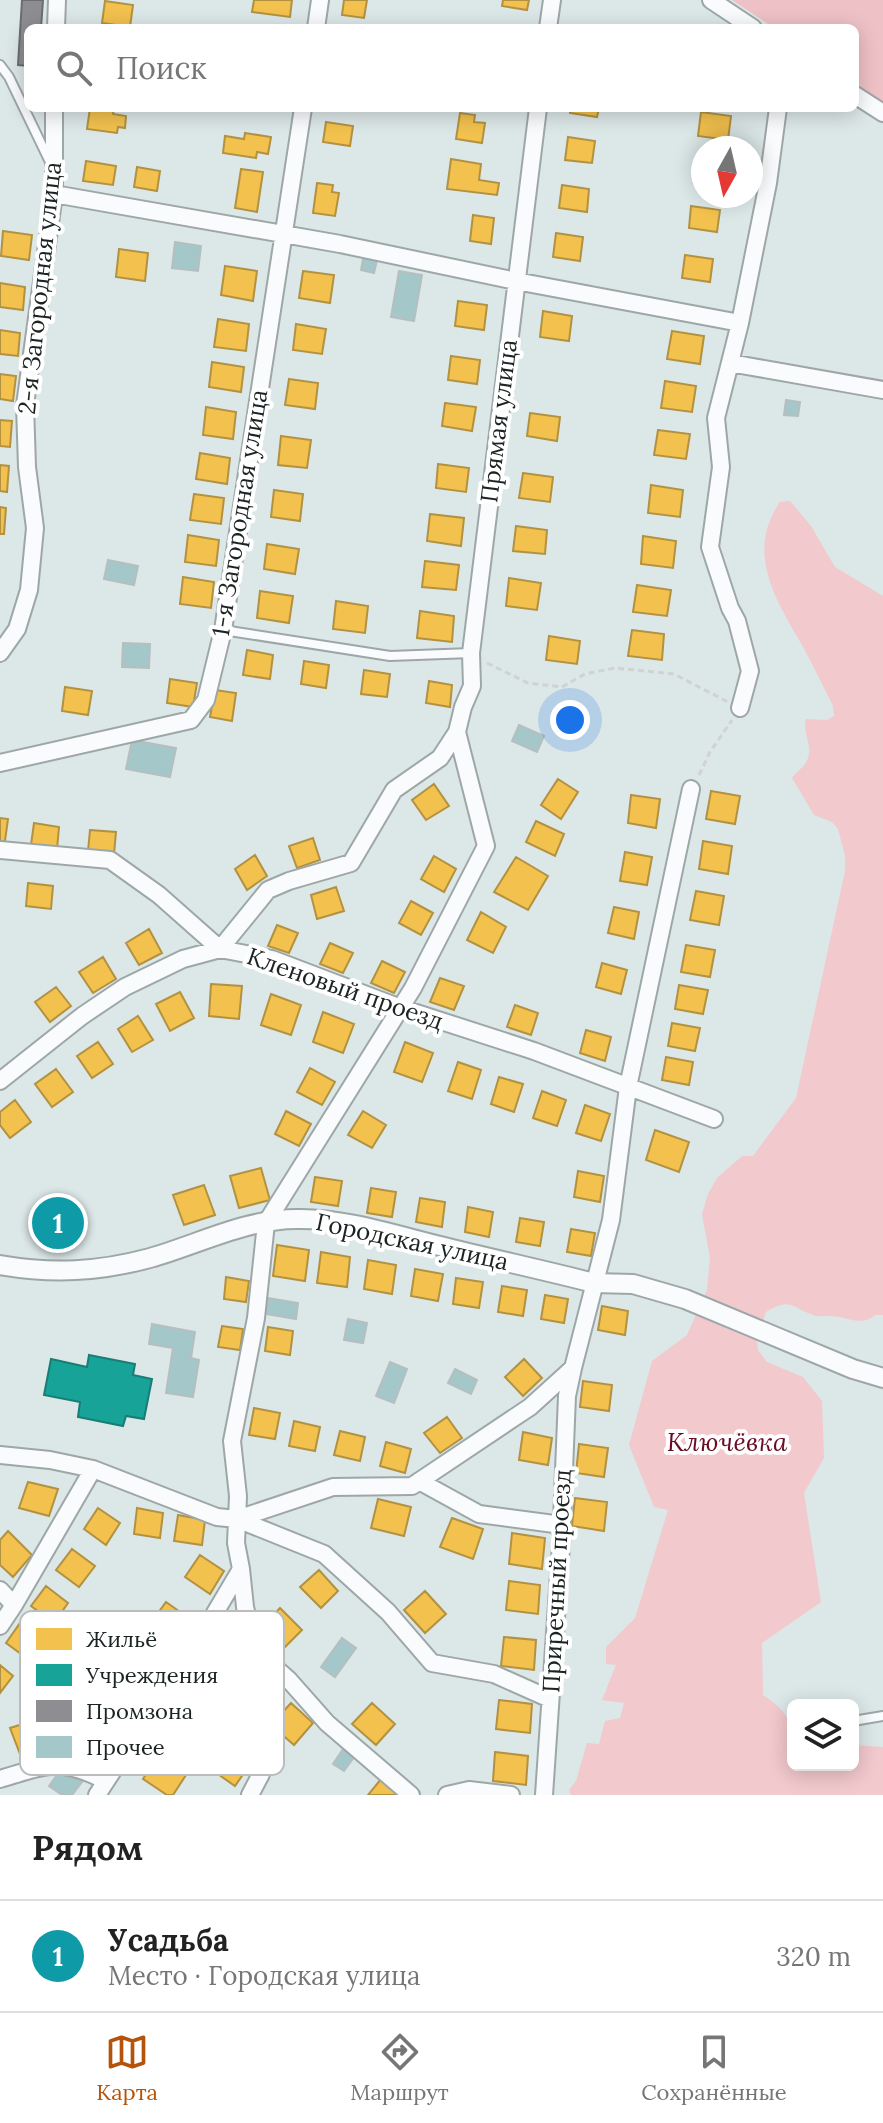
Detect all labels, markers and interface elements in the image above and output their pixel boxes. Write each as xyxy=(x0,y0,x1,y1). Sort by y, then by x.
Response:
search box xyxy=(24,24,859,112)
icon: search xyxy=(52,46,96,90)
text: Поиск xyxy=(116,49,207,87)
north arrow xyxy=(691,136,763,208)
street label: 2-я Загородная улица xyxy=(11,160,68,416)
street label: Прямая улица xyxy=(473,338,524,504)
street label: 1-я Загородная улица xyxy=(205,387,274,639)
your location xyxy=(550,700,590,740)
street label: Кленовый проезд xyxy=(243,940,447,1037)
pin: 1 xyxy=(32,1193,84,1253)
street label: Городская улица xyxy=(313,1206,511,1277)
water label: Ключёвка xyxy=(667,1425,788,1458)
street label: Приречный проезд xyxy=(535,1468,578,1694)
legend xyxy=(20,1611,284,1775)
text: Жильё xyxy=(86,1625,157,1653)
text: Учреждения xyxy=(85,1661,218,1689)
text: Промзона xyxy=(86,1697,193,1725)
map controls xyxy=(787,1699,859,1771)
button: layers xyxy=(787,1699,859,1771)
text: Прочее xyxy=(86,1733,165,1761)
text: Рядом xyxy=(32,1826,143,1869)
text: Усадьба xyxy=(108,1921,229,1959)
text: 1 xyxy=(53,1940,63,1973)
text: 320 m xyxy=(776,1940,851,1973)
text: Место · Городская улица xyxy=(108,1959,420,1992)
tab: Карта xyxy=(96,2030,158,2106)
tab: Маршрут xyxy=(350,2030,449,2106)
tab: Сохранённые xyxy=(641,2030,787,2106)

